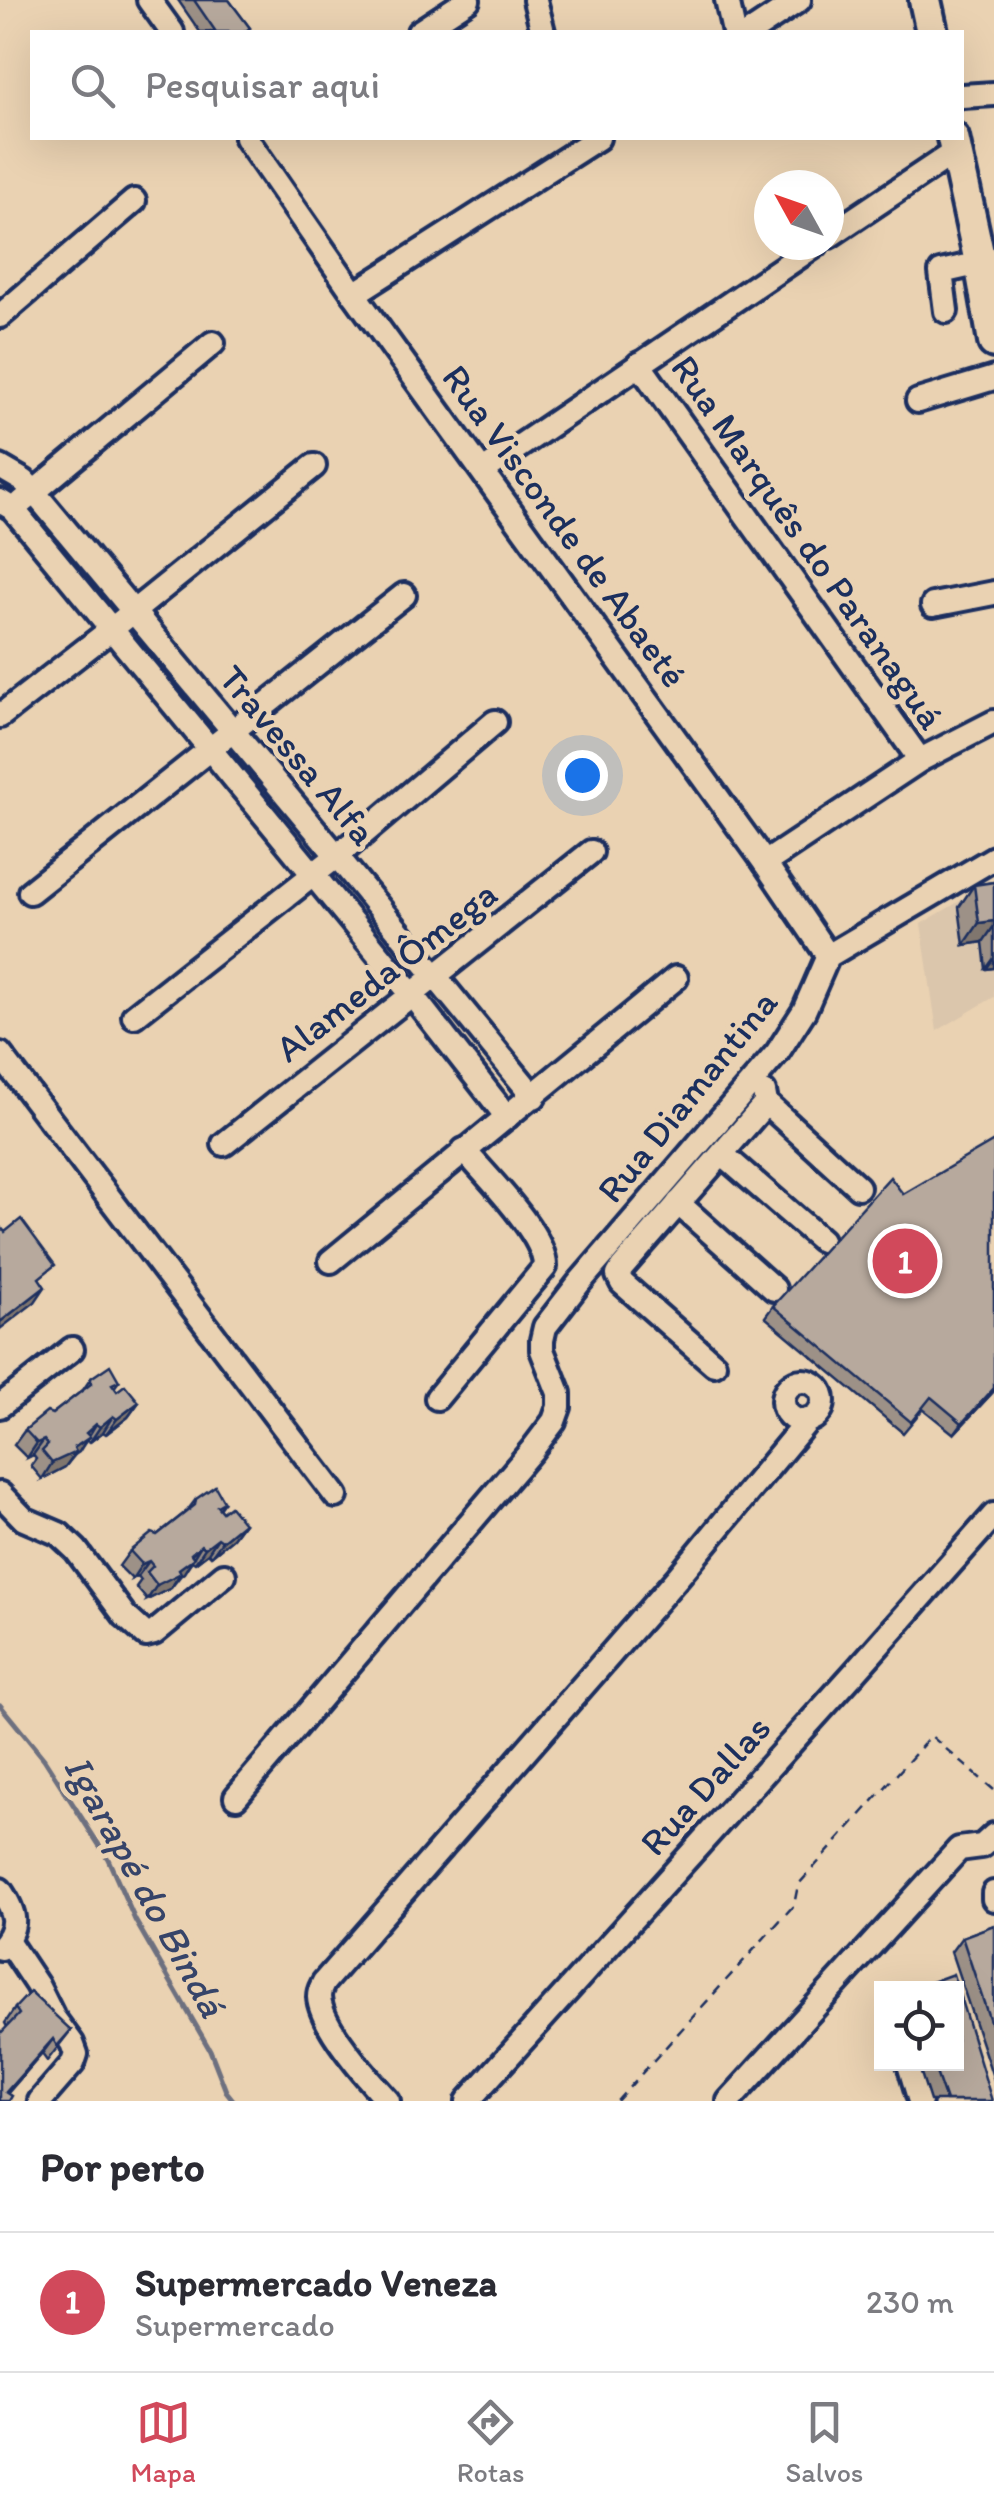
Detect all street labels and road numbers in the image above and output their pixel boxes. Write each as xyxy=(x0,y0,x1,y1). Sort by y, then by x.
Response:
street label: Rua Marquês do Paranaguá xyxy=(661,346,955,738)
street label: Rua Visconde de Abaeté xyxy=(432,356,698,696)
street label: Travessa Alfa xyxy=(209,656,387,854)
street label: Alameda Ômega xyxy=(266,870,506,1072)
street label: Rua Diamantina xyxy=(587,980,787,1212)
street label: Rua Dallas xyxy=(630,1705,780,1865)

